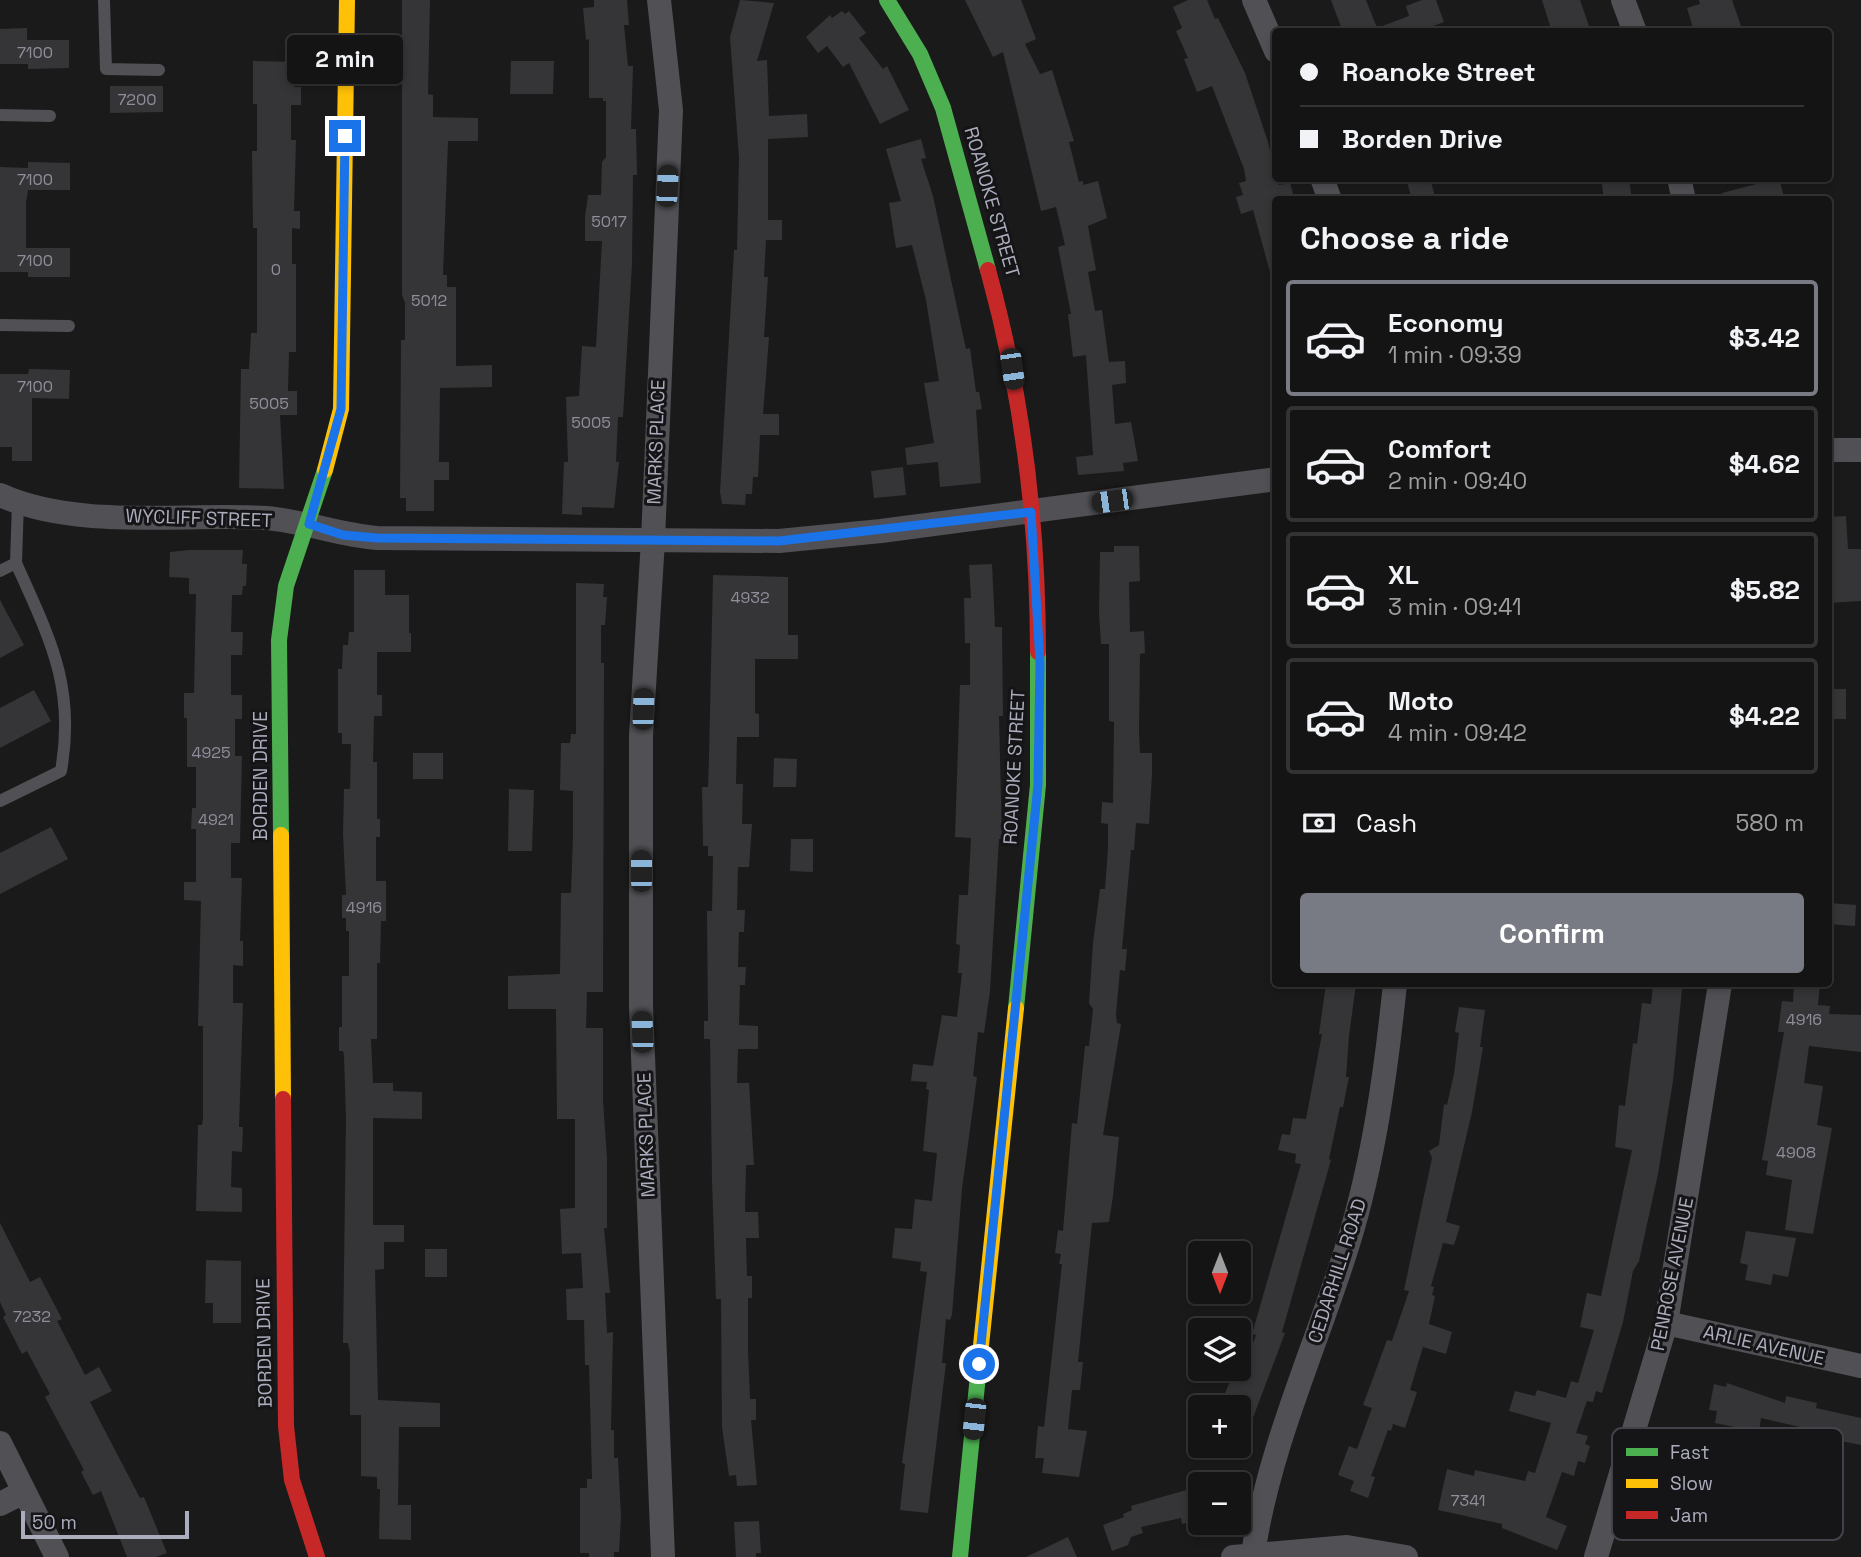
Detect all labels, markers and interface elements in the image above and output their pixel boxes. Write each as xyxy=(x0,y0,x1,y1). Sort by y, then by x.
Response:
callout: 2 min xyxy=(287,34,403,83)
house number: 7100 xyxy=(17,42,53,63)
text: 2 min xyxy=(315,44,375,74)
text: Roanoke Street xyxy=(1342,55,1536,89)
house number: 7200 xyxy=(117,89,157,110)
route end xyxy=(329,120,361,152)
text: Borden Drive xyxy=(1342,122,1503,156)
street label: ROANOKE STREET xyxy=(959,124,1025,280)
car xyxy=(656,164,679,208)
house number: 7100 xyxy=(17,169,53,190)
house number: 5017 xyxy=(591,211,627,232)
text: Choose a ride xyxy=(1300,218,1510,258)
house number: 7100 xyxy=(17,250,53,271)
house number: 0 xyxy=(271,259,281,280)
house number: 5012 xyxy=(411,290,447,311)
text: Economy xyxy=(1388,306,1504,340)
icon: car xyxy=(1304,307,1367,370)
text: $3.42 xyxy=(1729,321,1800,355)
text: 1 min · 09:39 xyxy=(1388,340,1522,370)
car xyxy=(999,347,1026,391)
house number: 7100 xyxy=(17,376,53,397)
street label: MARKS PLACE xyxy=(641,379,671,505)
house number: 5005 xyxy=(249,393,289,414)
house number: 5005 xyxy=(571,412,611,433)
text: Comfort xyxy=(1388,432,1491,466)
icon: car xyxy=(1304,433,1367,496)
text: $4.62 xyxy=(1729,447,1800,481)
text: 2 min · 09:40 xyxy=(1388,466,1527,496)
car xyxy=(1090,488,1135,514)
street label: WYCLIFF STREET xyxy=(125,503,273,533)
text: XL xyxy=(1388,558,1419,592)
icon: car xyxy=(1304,559,1367,622)
text: $5.82 xyxy=(1730,573,1800,607)
house number: 4932 xyxy=(730,587,770,608)
text: 3 min · 09:41 xyxy=(1388,592,1522,622)
text: Moto xyxy=(1388,684,1454,718)
icon: car xyxy=(1304,685,1367,748)
car xyxy=(632,688,655,730)
street label: ROANOKE STREET xyxy=(997,689,1031,845)
text: $4.22 xyxy=(1729,699,1800,733)
street label: BORDEN DRIVE xyxy=(248,711,273,841)
text: 4 min · 09:42 xyxy=(1388,718,1527,748)
house number: 4925 xyxy=(191,742,231,763)
icon: cash xyxy=(1300,804,1338,842)
text: Cash xyxy=(1356,806,1417,840)
text: 580 m xyxy=(1735,808,1804,838)
house number: 4921 xyxy=(198,809,234,830)
car xyxy=(631,850,652,892)
button: Confirm xyxy=(1300,893,1804,973)
house number: 4916 xyxy=(346,897,382,918)
house number: 4916 xyxy=(1786,1009,1822,1030)
car xyxy=(631,1011,654,1053)
street label: MARKS PLACE xyxy=(631,1072,661,1198)
house number: 4908 xyxy=(1776,1142,1816,1163)
street label: PENROSE AVENUE xyxy=(1645,1195,1699,1353)
street label: CEDARHILL ROAD xyxy=(1302,1196,1372,1346)
north arrow xyxy=(1188,1241,1251,1304)
map controls xyxy=(1188,1241,1251,1535)
street label: BORDEN DRIVE xyxy=(250,1278,278,1408)
house number: 7232 xyxy=(13,1306,51,1327)
button: layers xyxy=(1188,1318,1251,1381)
street label: ARLIE AVENUE xyxy=(1701,1319,1827,1371)
route start xyxy=(963,1348,995,1380)
button: + xyxy=(1188,1395,1251,1458)
car xyxy=(962,1397,987,1441)
legend xyxy=(1612,1428,1843,1540)
text: Fast xyxy=(1670,1440,1710,1465)
text: Slow xyxy=(1670,1471,1713,1496)
button: − xyxy=(1188,1472,1251,1535)
house number: 7341 xyxy=(1451,1490,1485,1511)
text: Jam xyxy=(1670,1503,1708,1528)
scale bar xyxy=(21,1508,189,1540)
text: 50 m xyxy=(32,1510,77,1535)

